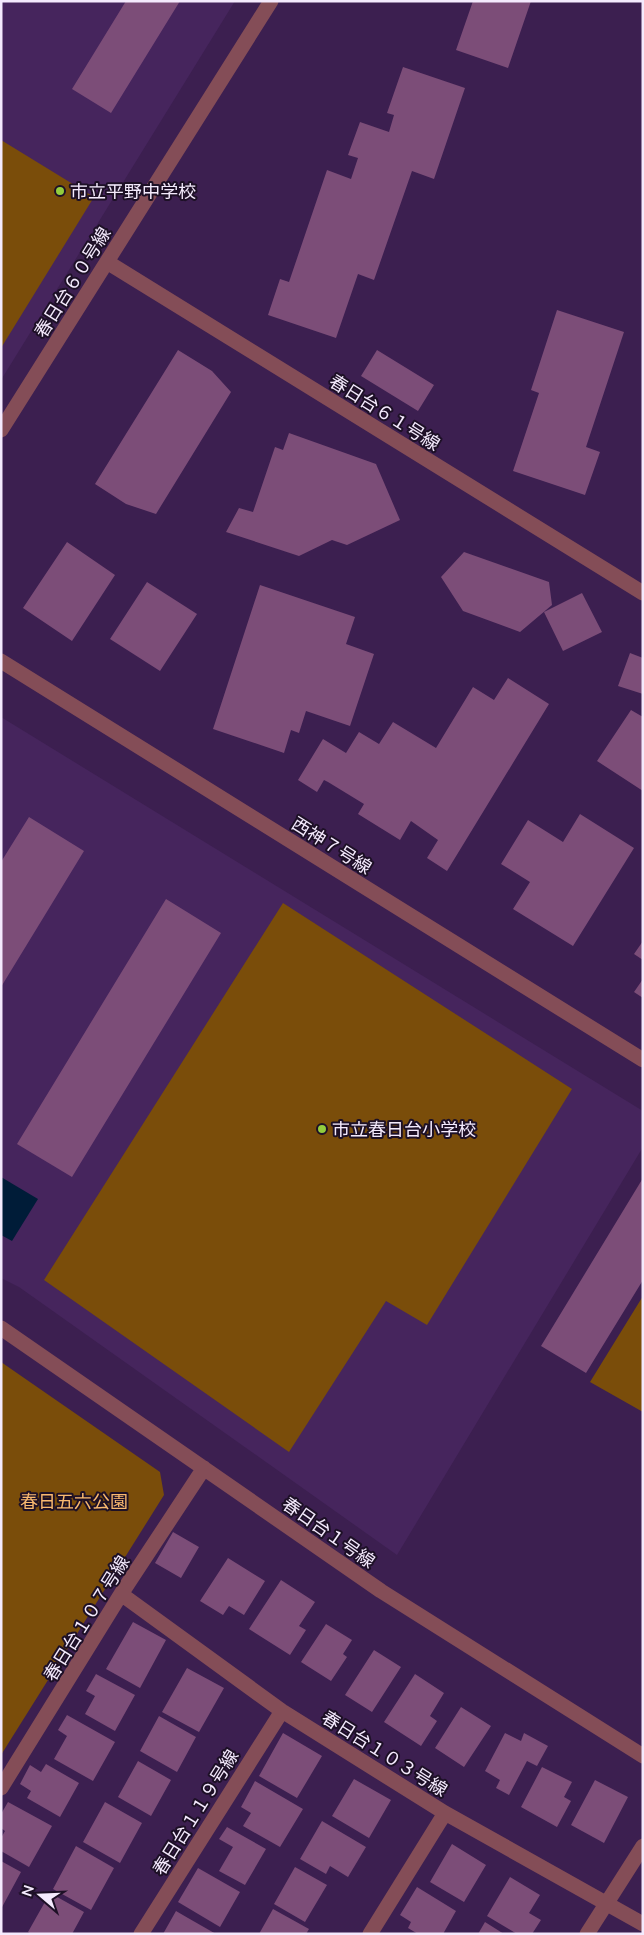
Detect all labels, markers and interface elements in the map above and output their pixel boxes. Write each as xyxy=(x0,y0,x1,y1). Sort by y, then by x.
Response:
place label: 市立平野中学校 xyxy=(70,180,196,202)
marker: 市立平野中学校 xyxy=(54,185,66,197)
street label: 春日台６０号線 xyxy=(29,223,115,341)
street label: 春日台６１号線 xyxy=(326,369,444,455)
street label: 西神７号線 xyxy=(288,812,376,878)
place label: 市立春日台小学校 xyxy=(332,1118,476,1140)
marker: 市立春日台小学校 xyxy=(316,1123,328,1135)
park label: 春日五六公園 xyxy=(20,1490,128,1512)
street label: 春日台１号線 xyxy=(278,1492,380,1572)
street label: 春日台１０７号線 xyxy=(39,1551,133,1685)
street label: 春日台１０３号線 xyxy=(318,1706,452,1800)
street label: 春日台１１９号線 xyxy=(148,1745,242,1879)
north arrow xyxy=(15,1870,65,1920)
text: N xyxy=(17,1883,37,1898)

